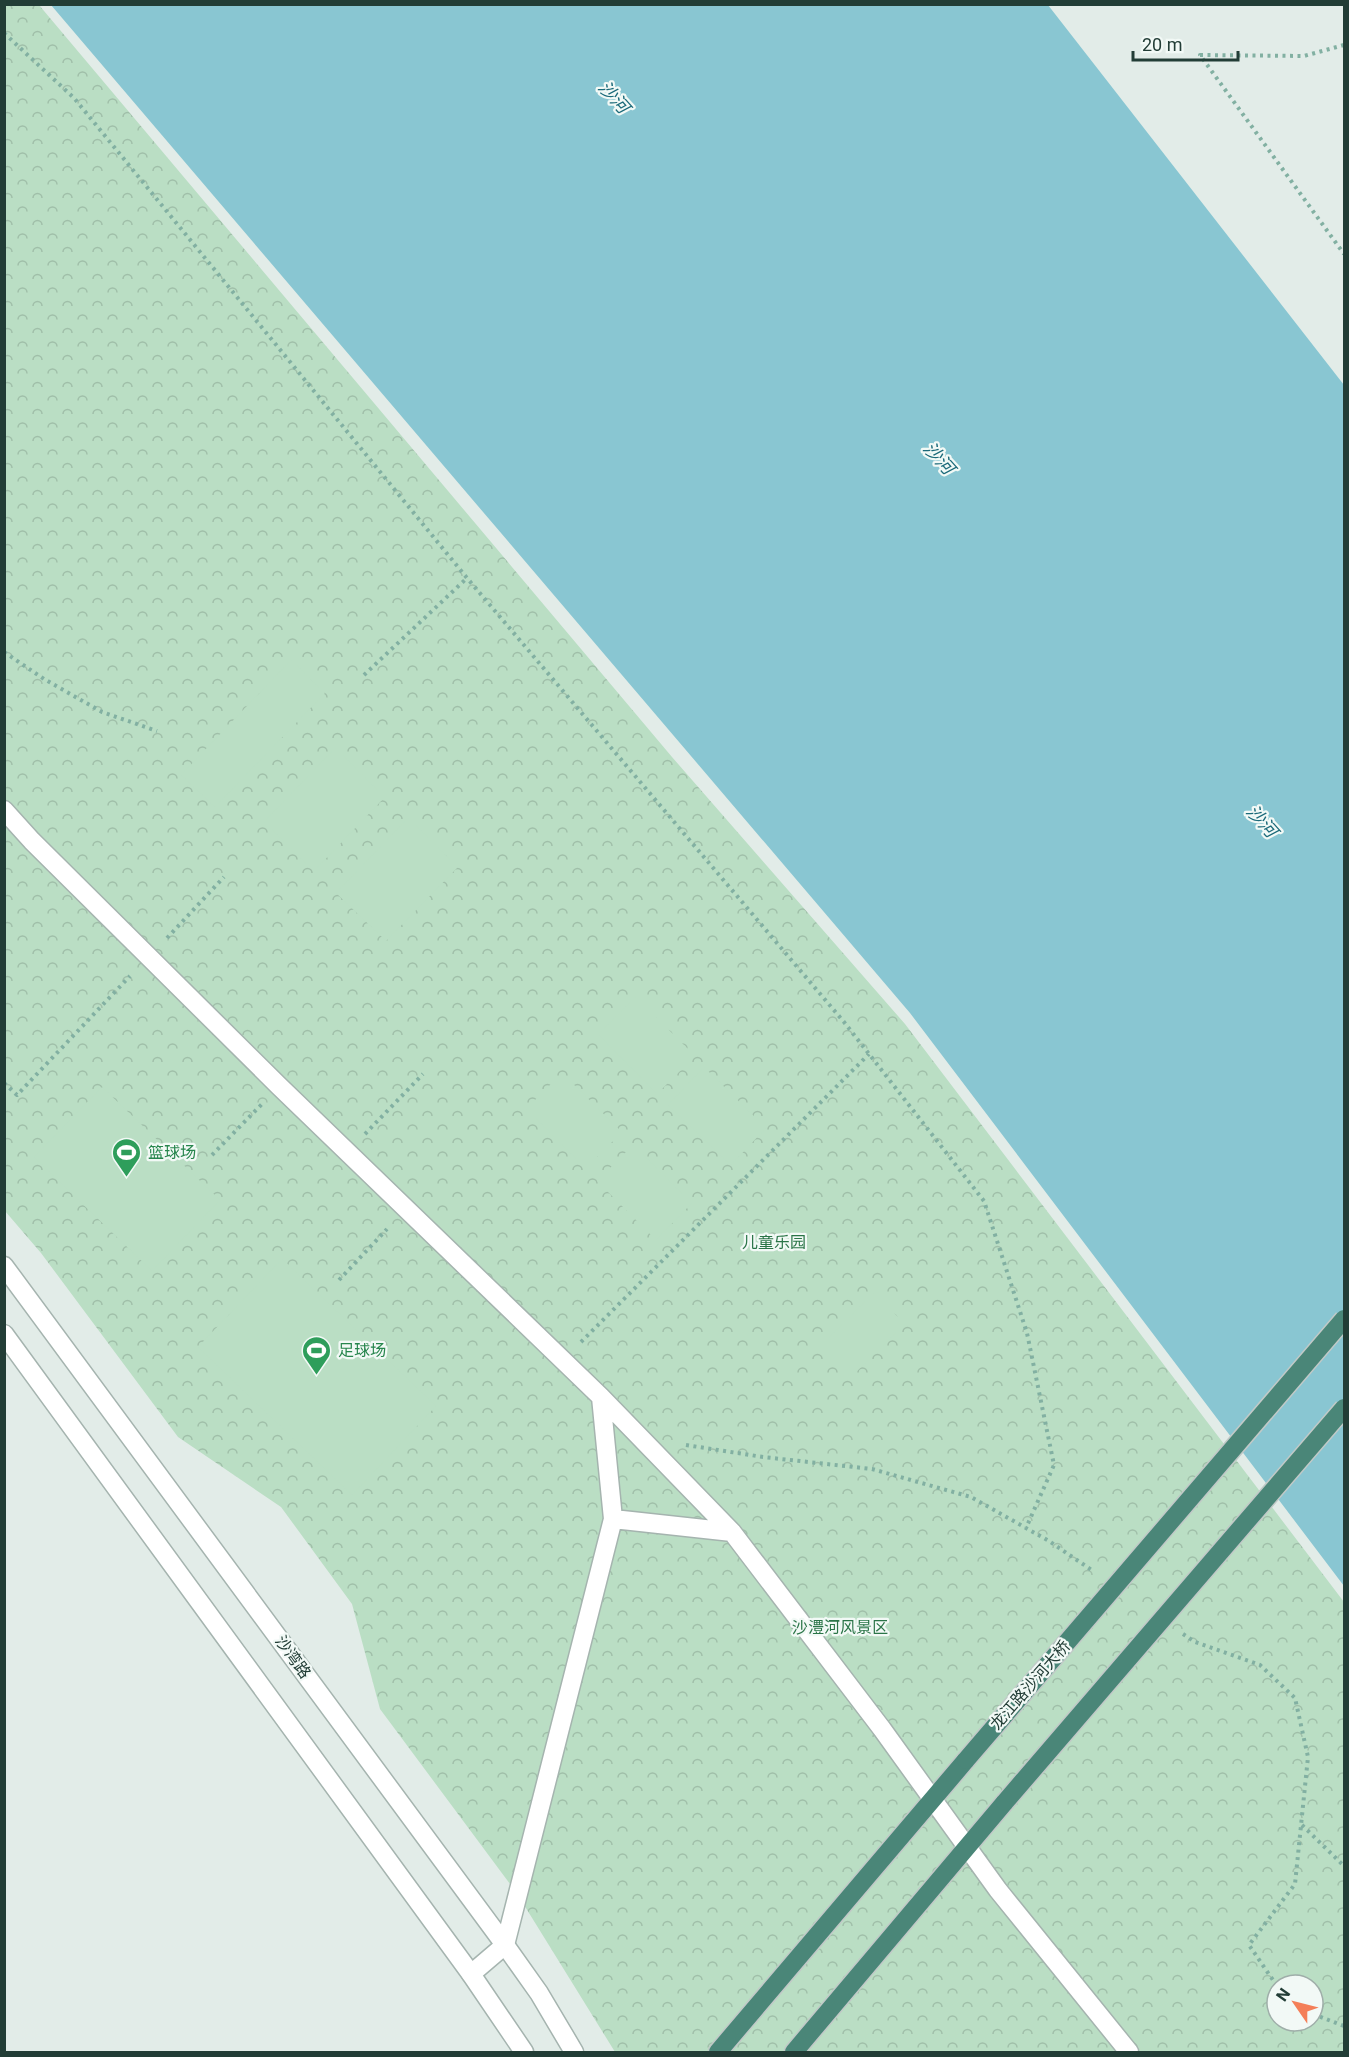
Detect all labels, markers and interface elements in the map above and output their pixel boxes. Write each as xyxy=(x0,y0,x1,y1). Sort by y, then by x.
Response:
scale bar xyxy=(1133,24,1238,62)
text: 20 m xyxy=(1142,34,1182,55)
water label: 沙河 xyxy=(594,77,636,120)
water label: 沙河 xyxy=(919,438,961,481)
water label: 沙河 xyxy=(1242,801,1284,844)
sports icon: 篮球场 xyxy=(111,1136,143,1178)
place label: 篮球场 xyxy=(148,1143,196,1162)
park label: 儿童乐园 xyxy=(742,1233,806,1252)
sports icon: 足球场 xyxy=(301,1334,333,1376)
place label: 足球场 xyxy=(338,1341,386,1360)
park label: 沙澧河风景区 xyxy=(792,1618,888,1637)
street label: 沙湾路 xyxy=(271,1632,315,1682)
street label: 龙江路沙河大桥 xyxy=(986,1636,1074,1734)
north arrow xyxy=(1265,1973,1325,2033)
text: N xyxy=(1272,1985,1294,2005)

